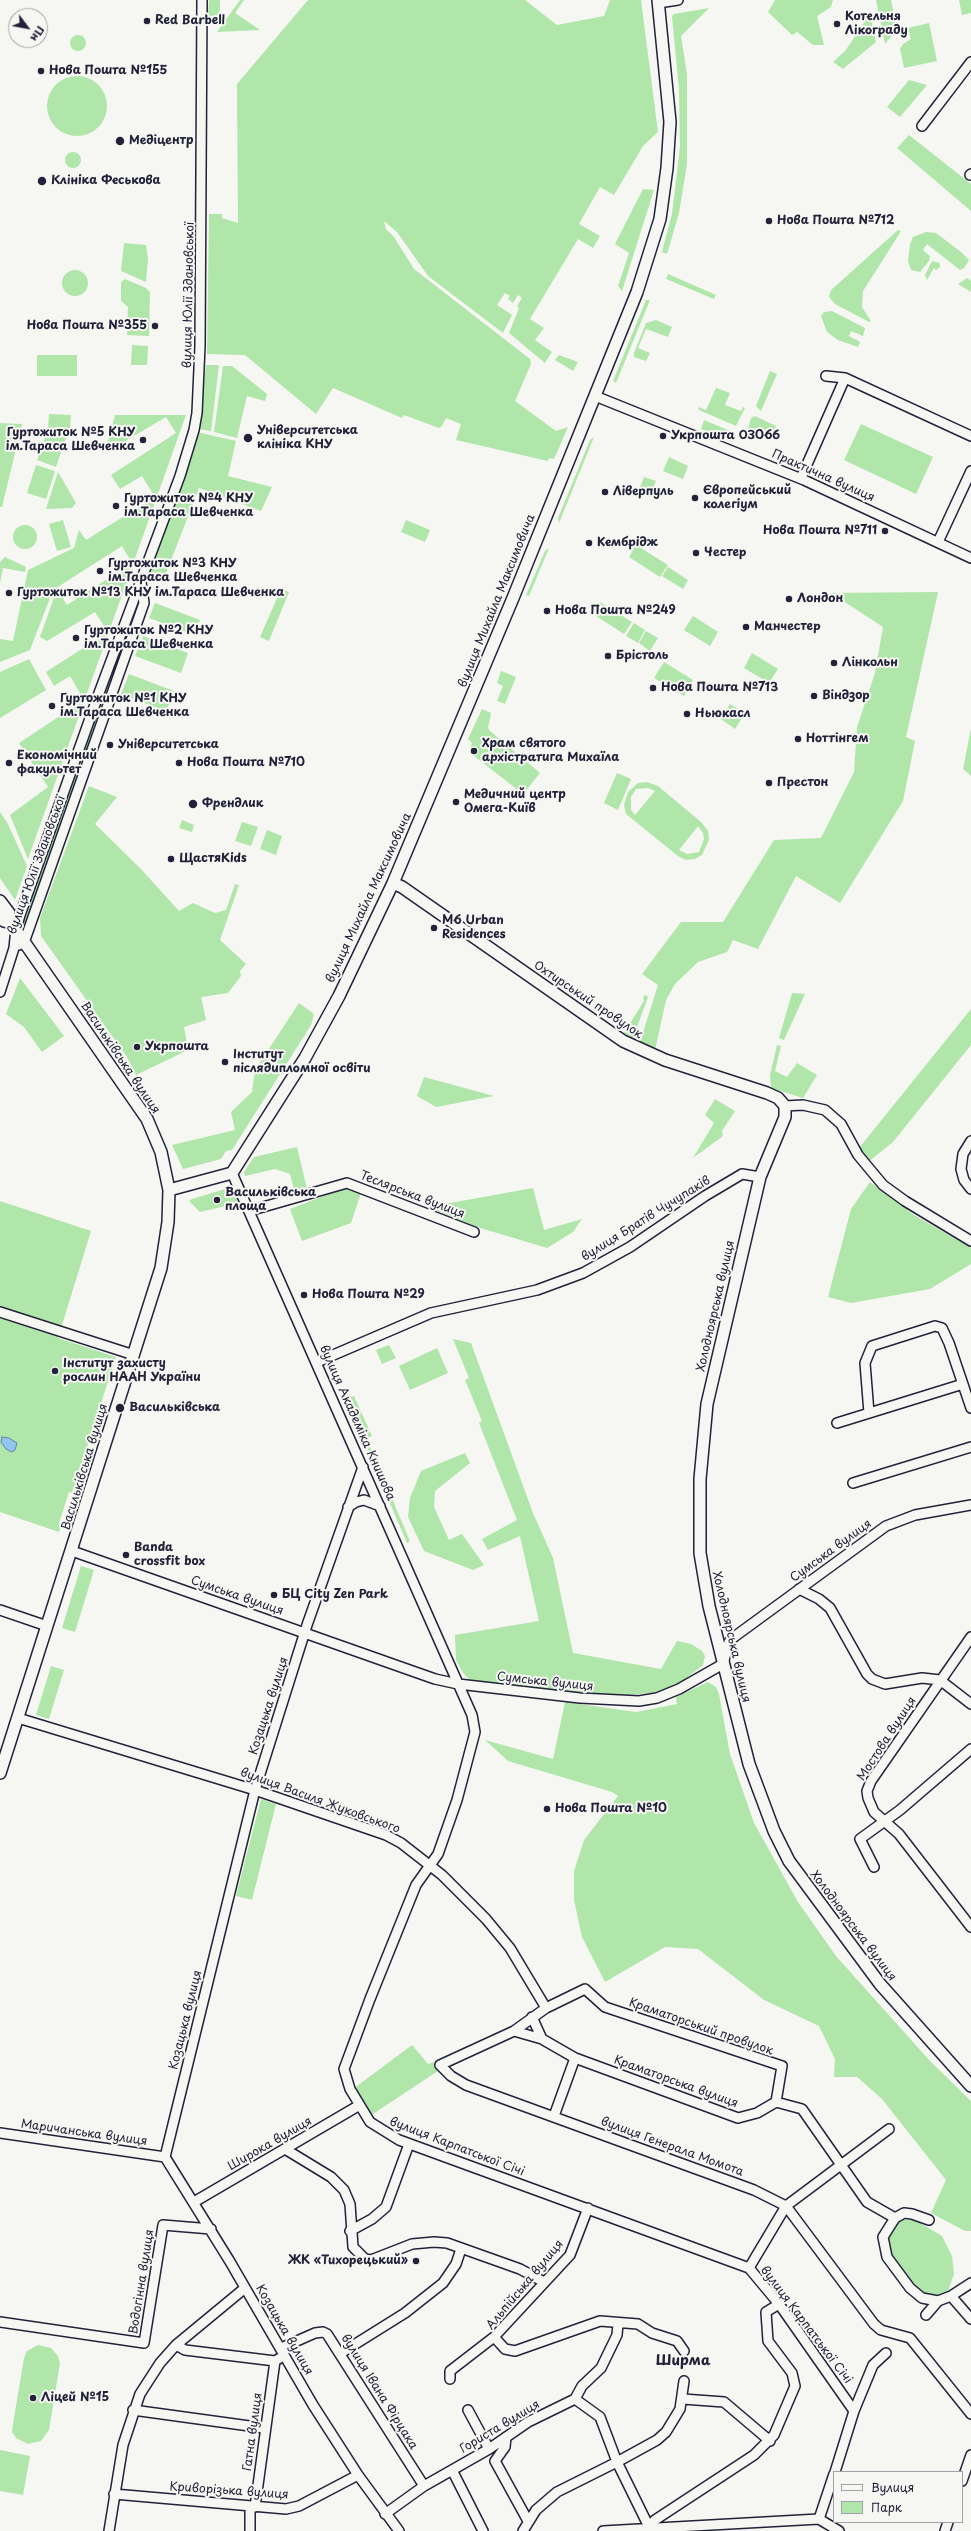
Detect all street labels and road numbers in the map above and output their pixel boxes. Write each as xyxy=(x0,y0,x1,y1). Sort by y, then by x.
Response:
street label: вулиця Юлії Здановської xyxy=(181,222,197,368)
street label: Практична вулиця xyxy=(769,447,877,505)
street label: вулиця Михайла Максимовича xyxy=(456,512,538,690)
street label: вулиця Юлії Здановської xyxy=(5,794,69,936)
street label: вулиця Михайла Максимовича xyxy=(323,811,415,985)
street label: Охтирський провулок xyxy=(531,958,645,1042)
street label: Васильківська вулиця xyxy=(77,999,163,1117)
street label: Теслярська вулиця xyxy=(358,1168,466,1222)
street label: вулиця Братів Чучупаків xyxy=(579,1173,713,1265)
street label: Холодноярська вулиця xyxy=(694,1239,738,1373)
street label: вулиця Академіка Книшова xyxy=(316,1343,398,1503)
street label: Васильківська вулиця xyxy=(59,1402,111,1532)
street label: Сумська вулиця xyxy=(788,1517,874,1585)
street label: Холодноярська вулиця xyxy=(709,1570,753,1704)
street label: Сумська вулиця xyxy=(189,1573,285,1619)
street label: Козацька вулиця xyxy=(246,1655,292,1757)
street label: Сумська вулиця xyxy=(496,1670,594,1694)
street label: Мостова вулиця xyxy=(855,1694,919,1784)
street label: вулиця Василя Жуковського xyxy=(238,1765,402,1837)
street label: Холодноярська вулиця xyxy=(807,1868,899,1984)
street label: Козацька вулиця xyxy=(167,1969,205,2071)
street label: Краматорський провулок xyxy=(627,1996,775,2058)
street label: Краматорська вулиця xyxy=(612,2053,740,2111)
street label: Широка вулиця xyxy=(225,2114,315,2174)
street label: вулиця Генерала Момота xyxy=(599,2114,745,2180)
street label: вулиця Карпатської Січі xyxy=(387,2115,527,2179)
street label: Маричанська вулиця xyxy=(20,2117,148,2149)
street label: Водогінна вулиця xyxy=(127,2229,157,2335)
street label: Альпійська вулиця xyxy=(483,2237,567,2333)
street label: вулиця Карпатської Січі xyxy=(757,2263,855,2387)
street label: Козацька вулиця xyxy=(252,2282,316,2378)
street label: вулиця Івана Фірцака xyxy=(338,2332,420,2452)
street label: Гатна вулиця xyxy=(240,2392,266,2472)
street label: Гориста вулиця xyxy=(457,2397,543,2457)
street label: Криворізька вулиця xyxy=(169,2480,289,2502)

